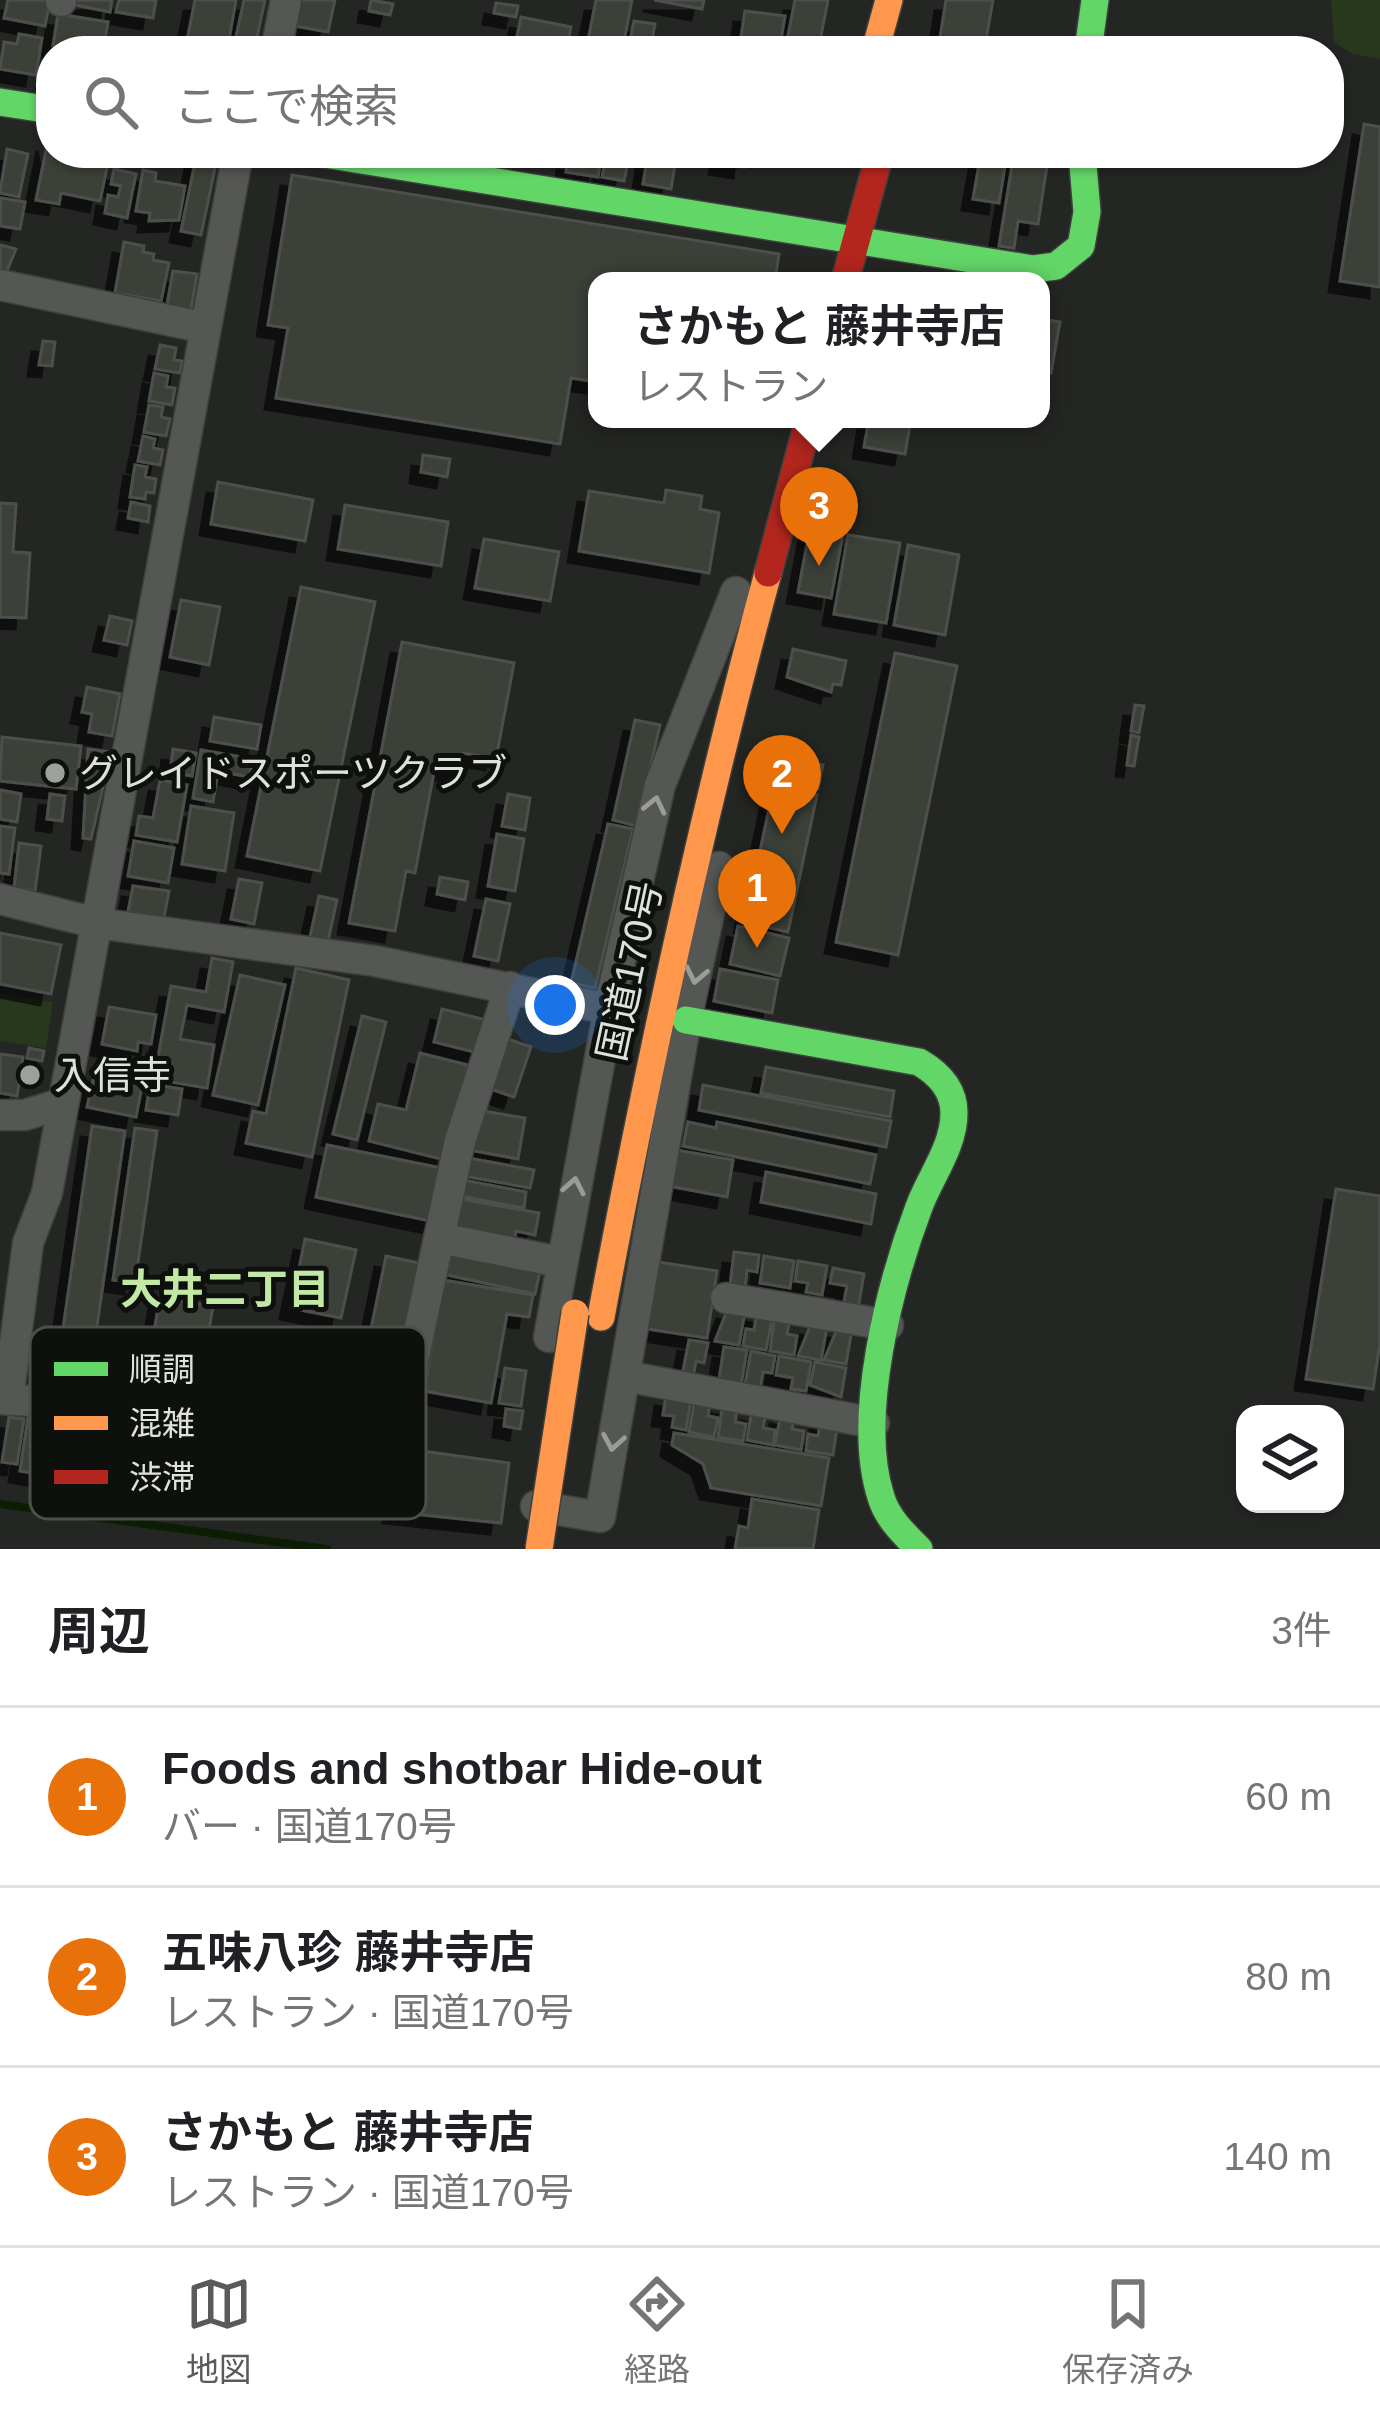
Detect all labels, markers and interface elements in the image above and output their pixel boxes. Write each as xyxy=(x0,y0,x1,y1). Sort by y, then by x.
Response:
search box xyxy=(36,36,1344,168)
icon: search xyxy=(78,69,144,135)
text: ここで検索 xyxy=(174,81,399,132)
popup xyxy=(588,272,1050,428)
text: さかもと 藤井寺店 xyxy=(633,301,1005,352)
text: レストラン xyxy=(633,365,828,408)
pin: 3 xyxy=(780,467,858,566)
pin: 2 xyxy=(743,735,821,834)
place label: グレイドスポーツクラブ xyxy=(79,752,507,795)
marker: グレイドスポーツクラブ xyxy=(42,760,68,786)
one-way arrow xyxy=(642,795,667,815)
pin: 1 xyxy=(718,849,796,948)
street label: 国道170号 xyxy=(590,878,669,1065)
one-way arrow xyxy=(684,965,709,985)
your location xyxy=(525,975,585,1035)
place label: 入信寺 xyxy=(54,1054,171,1097)
marker: 入信寺 xyxy=(17,1062,43,1088)
one-way arrow xyxy=(560,1176,586,1196)
district label: 大井二丁目 xyxy=(120,1266,330,1313)
legend xyxy=(30,1327,426,1519)
text: 順調 xyxy=(129,1351,195,1388)
text: 混雑 xyxy=(129,1405,195,1442)
map controls xyxy=(1236,1405,1344,1513)
button: layers xyxy=(1236,1405,1344,1513)
one-way arrow xyxy=(602,1432,627,1452)
text: 渋滞 xyxy=(129,1459,195,1496)
text: 周辺 xyxy=(48,1603,150,1660)
text: 3件 xyxy=(1271,1609,1332,1652)
text: Foods and shotbar Hide-out xyxy=(162,1743,762,1794)
text: 1 xyxy=(76,1775,98,1818)
text: 60 m xyxy=(1245,1775,1332,1818)
text: バー · 国道170号 xyxy=(162,1805,457,1848)
text: 五味八珍 藤井寺店 xyxy=(162,1927,535,1978)
text: 2 xyxy=(76,1955,98,1998)
text: 80 m xyxy=(1245,1955,1332,1998)
text: レストラン · 国道170号 xyxy=(162,1991,574,2034)
text: さかもと 藤井寺店 xyxy=(162,2107,534,2158)
text: 3 xyxy=(76,2135,98,2178)
text: 140 m xyxy=(1224,2135,1332,2178)
text: レストラン · 国道170号 xyxy=(162,2171,574,2214)
tab: 地図 xyxy=(186,2271,252,2391)
tab: 経路 xyxy=(624,2271,690,2391)
tab: 保存済み xyxy=(1062,2271,1194,2391)

